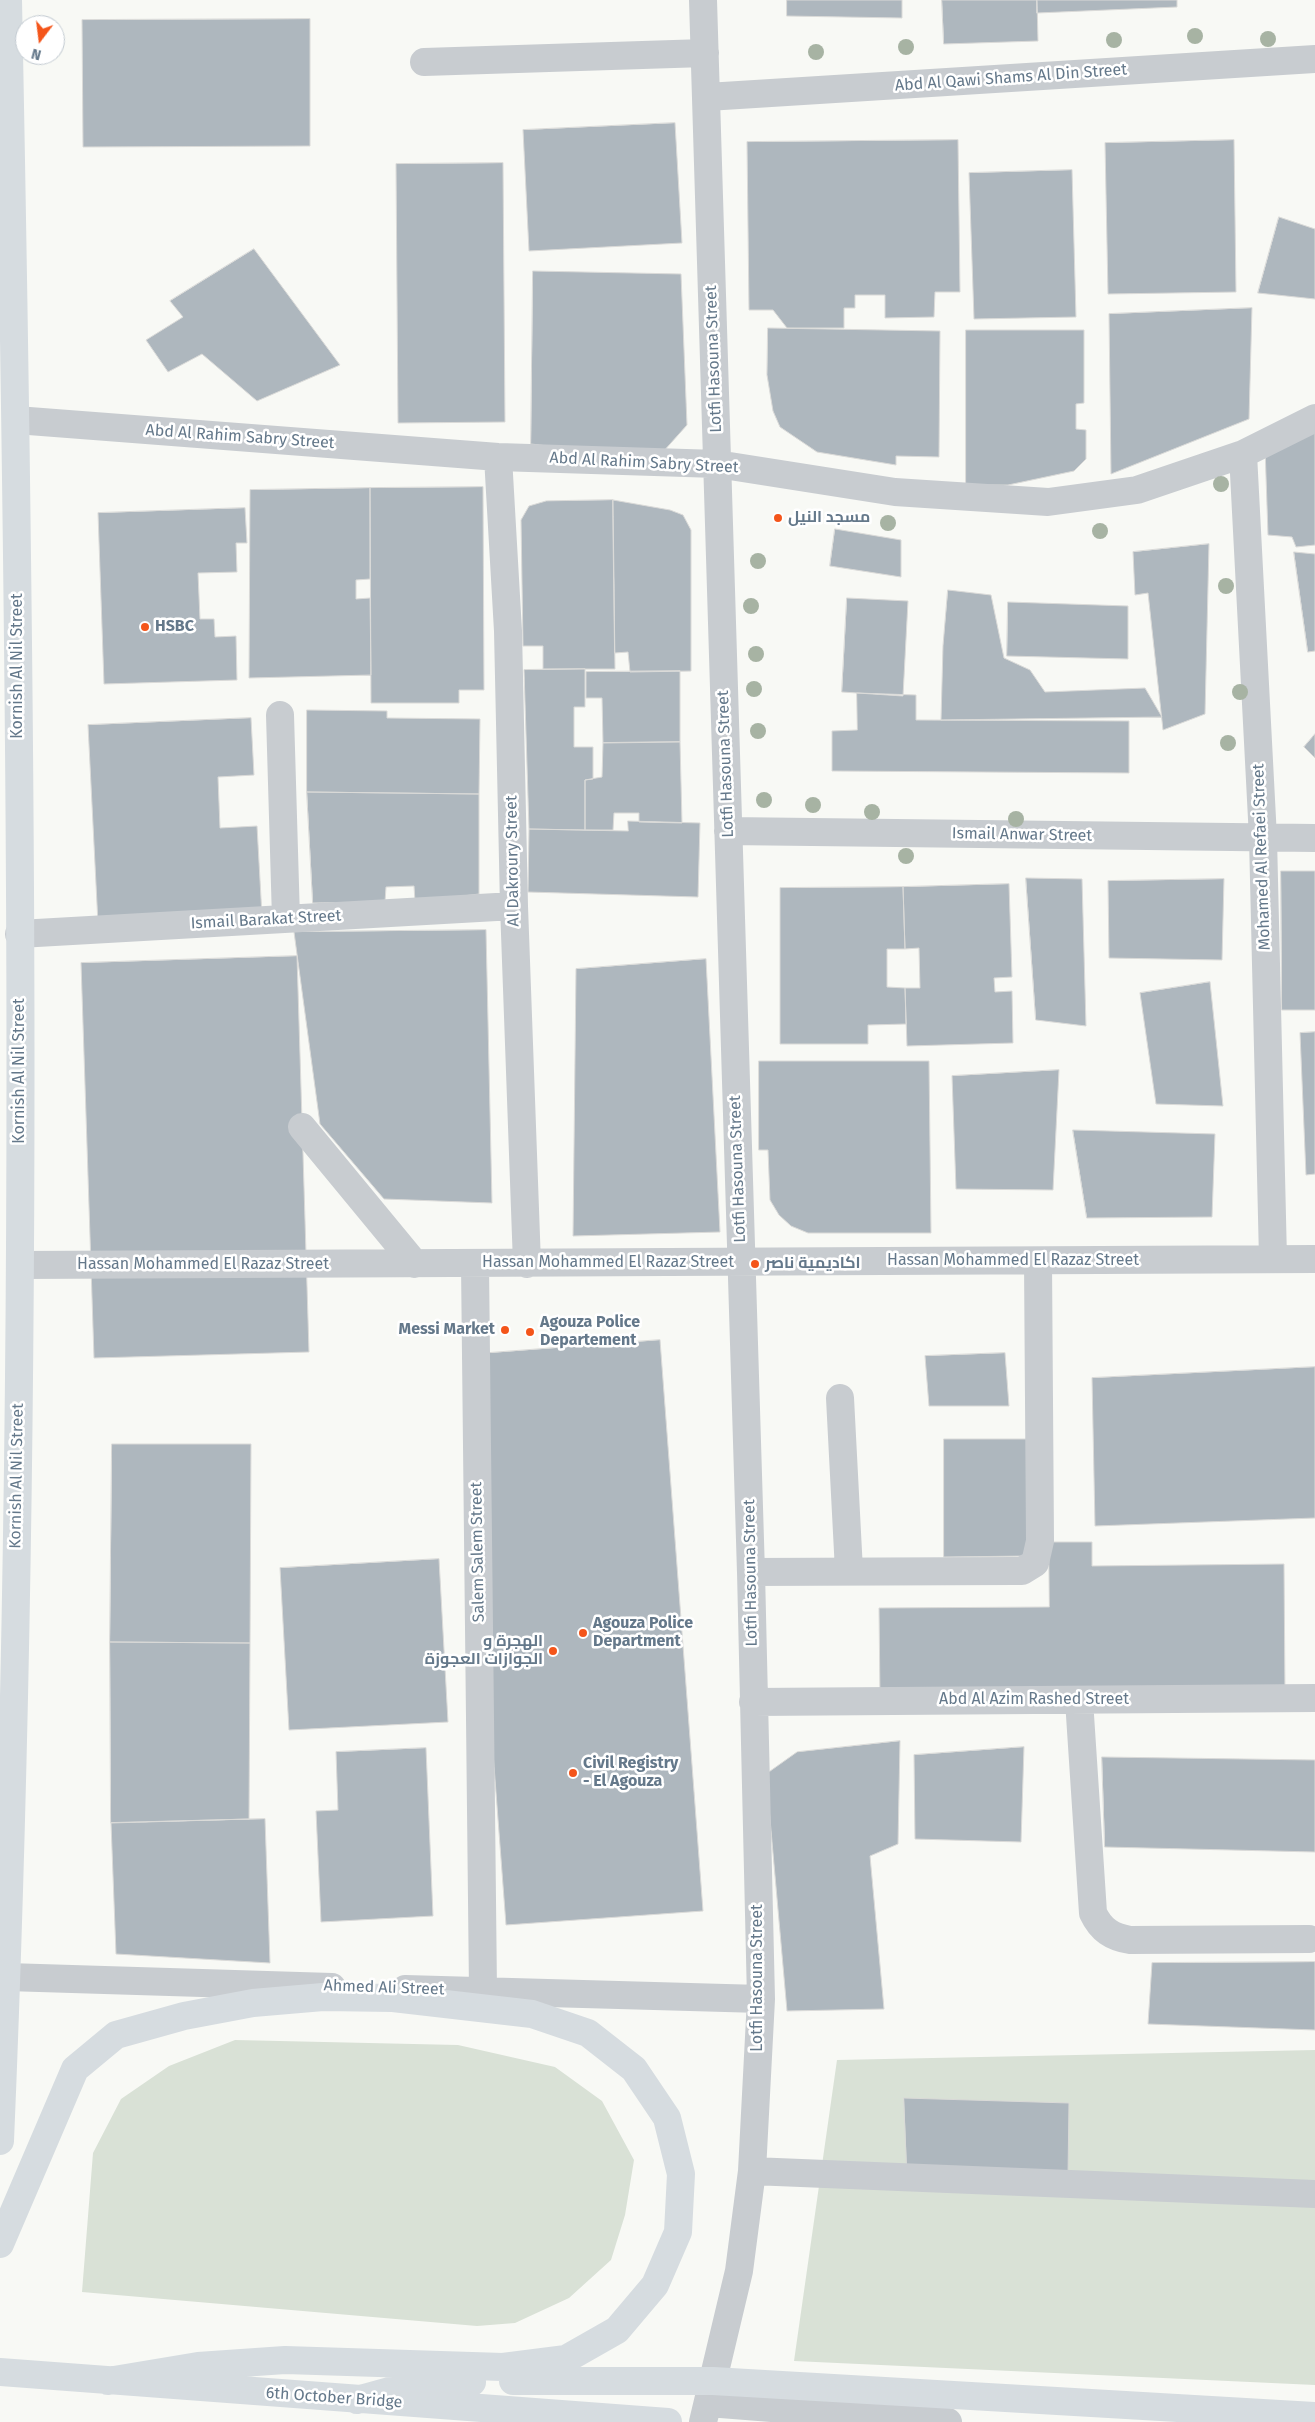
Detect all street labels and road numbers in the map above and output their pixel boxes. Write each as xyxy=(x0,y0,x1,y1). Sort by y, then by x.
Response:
street label: Abd Al Qawi Shams Al Din Street xyxy=(894,60,1128,96)
street label: Lotfi Hasouna Street xyxy=(702,285,726,433)
street label: Abd Al Rahim Sabry Street xyxy=(145,421,335,453)
street label: Abd Al Rahim Sabry Street xyxy=(549,448,739,478)
street label: Kornish Al Nil Street xyxy=(8,593,28,739)
street label: Lotfi Hasouna Street xyxy=(714,690,738,838)
street label: Mohamed Al Refaei Street xyxy=(1249,763,1275,951)
street label: Al Dakroury Street xyxy=(502,795,524,927)
street label: Ismail Anwar Street xyxy=(952,824,1092,846)
street label: Ismail Barakat Street xyxy=(190,906,342,934)
street label: Kornish Al Nil Street xyxy=(10,998,30,1144)
street label: Lotfi Hasouna Street xyxy=(726,1095,750,1243)
street label: Hassan Mohammed El Razaz Street xyxy=(887,1251,1139,1271)
street label: Hassan Mohammed El Razaz Street xyxy=(482,1253,734,1273)
street label: Hassan Mohammed El Razaz Street xyxy=(77,1255,329,1275)
street label: Kornish Al Nil Street xyxy=(6,1403,28,1549)
street label: Salem Salem Street xyxy=(467,1482,489,1622)
street label: Lotfi Hasouna Street xyxy=(740,1499,762,1647)
street label: Abd Al Azim Rashed Street xyxy=(939,1690,1129,1710)
street label: Lotfi Hasouna Street xyxy=(748,1904,768,2052)
street label: Ahmed Ali Street xyxy=(323,1976,445,2000)
street label: 6th October Bridge xyxy=(265,2384,403,2412)

